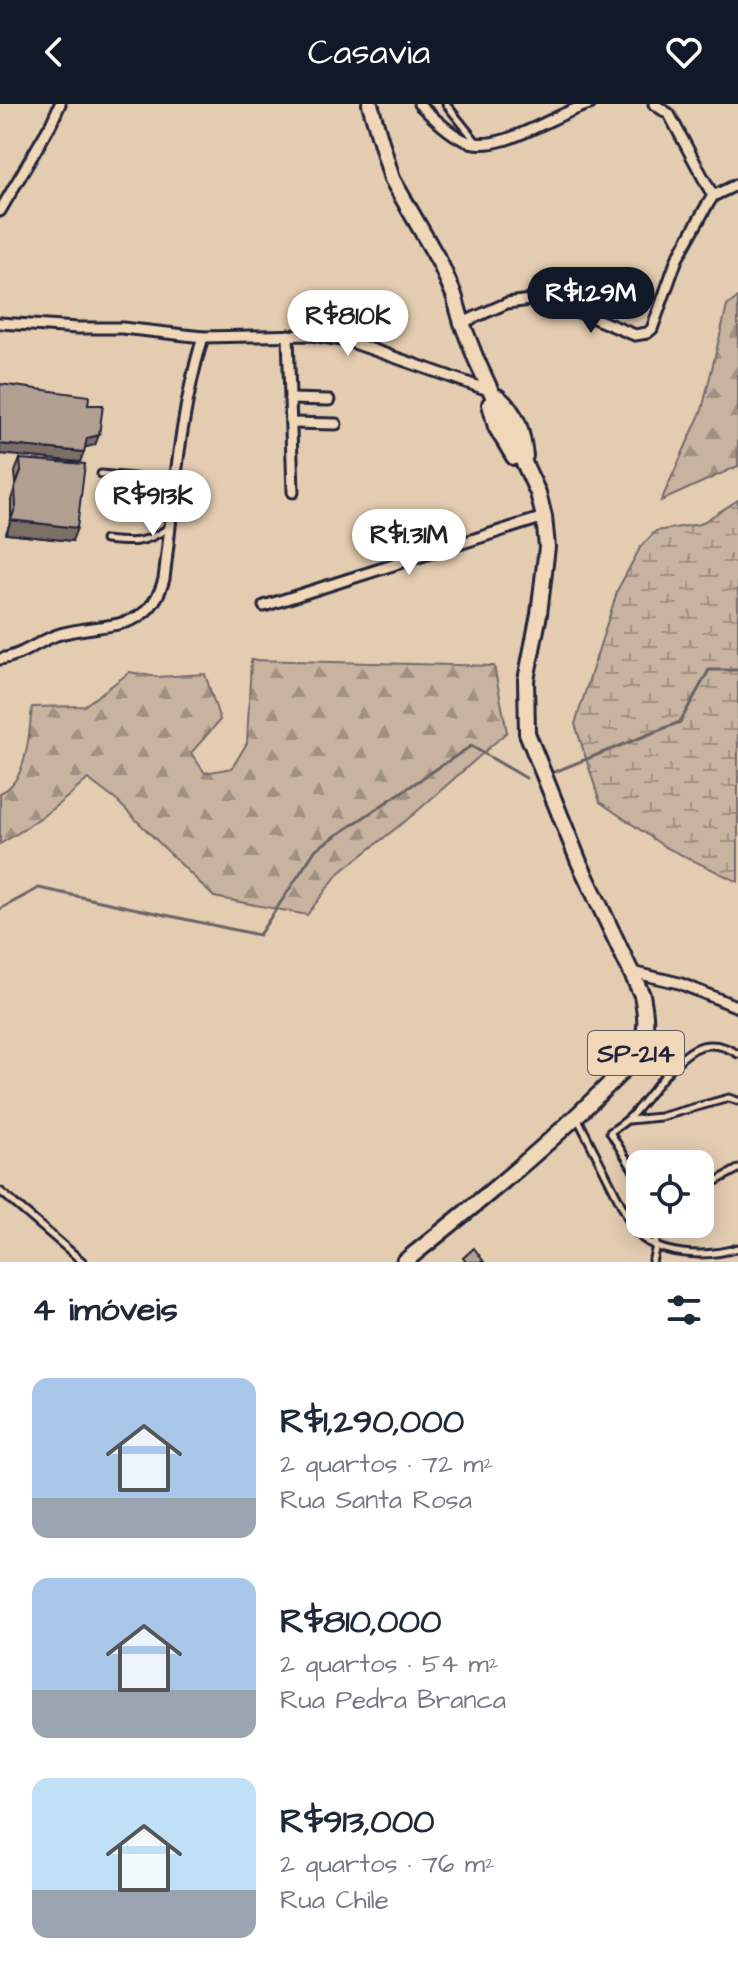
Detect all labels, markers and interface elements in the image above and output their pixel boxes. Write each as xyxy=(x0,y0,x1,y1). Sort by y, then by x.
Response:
text: Casavia xyxy=(308,27,430,78)
icon: back xyxy=(32,30,76,74)
icon: heart xyxy=(662,30,706,74)
pin: R$1.29M xyxy=(517,267,665,335)
text: R$1.29M xyxy=(545,275,637,311)
pin: R$810K xyxy=(283,290,413,358)
text: R$810K xyxy=(305,298,391,334)
pin: R$913K xyxy=(88,470,218,538)
text: R$913K xyxy=(113,478,193,514)
pin: R$1.31M xyxy=(335,509,483,577)
text: R$1.31M xyxy=(370,517,448,553)
road number: SP-214 xyxy=(588,1031,684,1075)
map controls xyxy=(626,1150,714,1238)
button: locate xyxy=(626,1150,714,1238)
text: 4 imóveis xyxy=(32,1286,178,1334)
icon: filters xyxy=(662,1288,706,1332)
text: R$1,290,000 xyxy=(280,1398,464,1446)
icon: home xyxy=(96,1410,192,1506)
text: 2 quartos · 72 m² xyxy=(280,1446,493,1482)
text: Rua Santa Rosa xyxy=(280,1482,472,1518)
text: R$810,000 xyxy=(280,1598,441,1646)
icon: home xyxy=(96,1610,192,1706)
text: 2 quartos · 54 m² xyxy=(280,1646,499,1682)
text: Rua Pedra Branca xyxy=(280,1682,506,1718)
text: R$913,000 xyxy=(280,1798,435,1846)
icon: home xyxy=(96,1810,192,1906)
text: 2 quartos · 76 m² xyxy=(280,1846,495,1882)
text: Rua Chile xyxy=(280,1882,389,1918)

